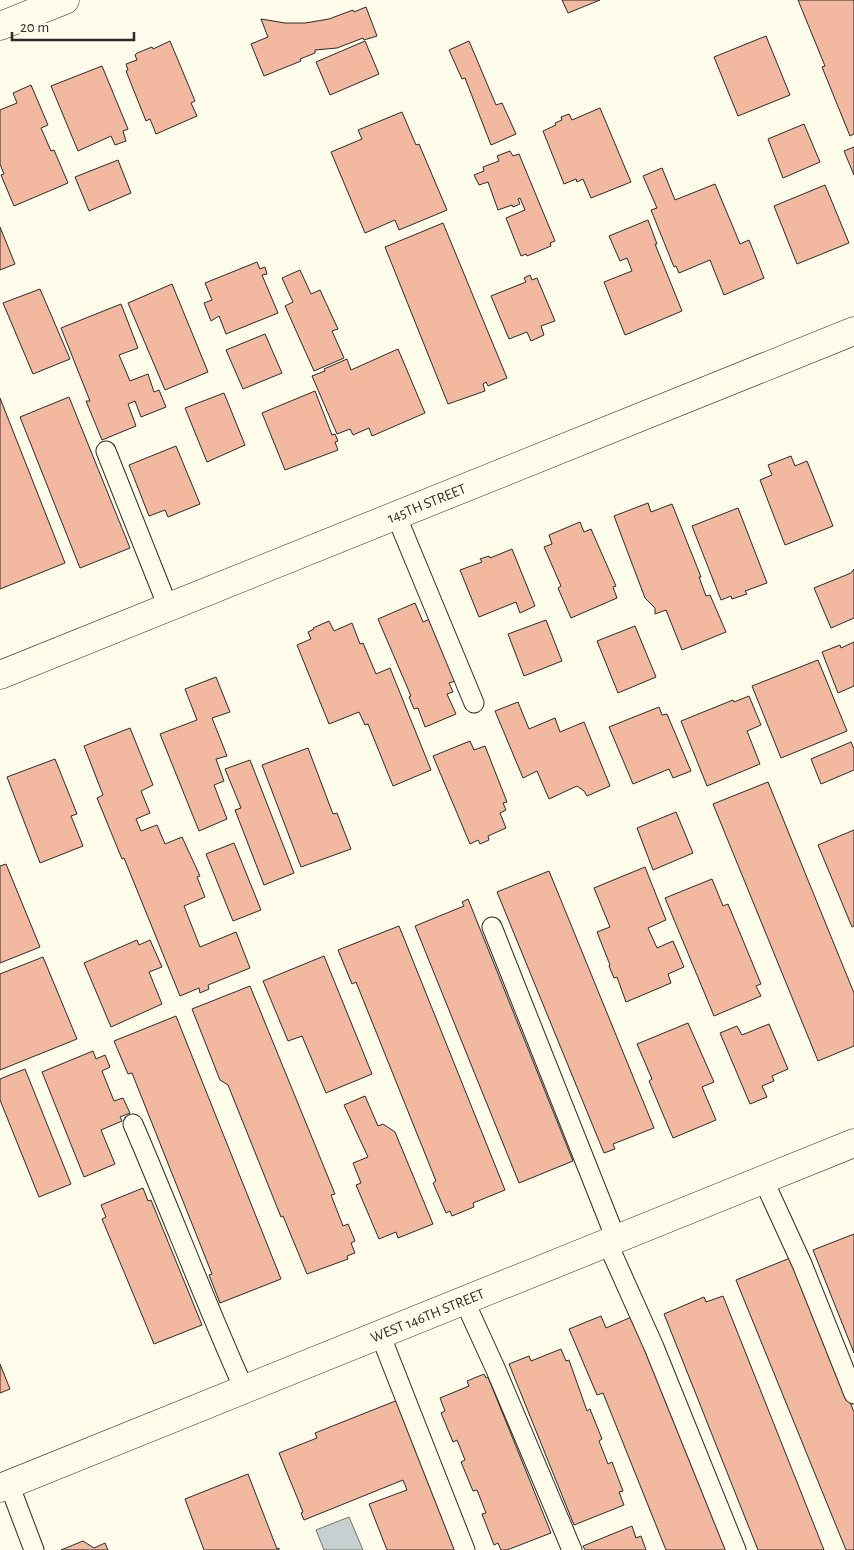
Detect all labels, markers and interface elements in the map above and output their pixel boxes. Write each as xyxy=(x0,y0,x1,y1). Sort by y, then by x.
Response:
scale bar xyxy=(12,10,135,42)
text: 20 m xyxy=(20,20,49,35)
street label: 145TH STREET xyxy=(386,481,469,526)
street label: WEST 146TH STREET xyxy=(369,1286,487,1345)

